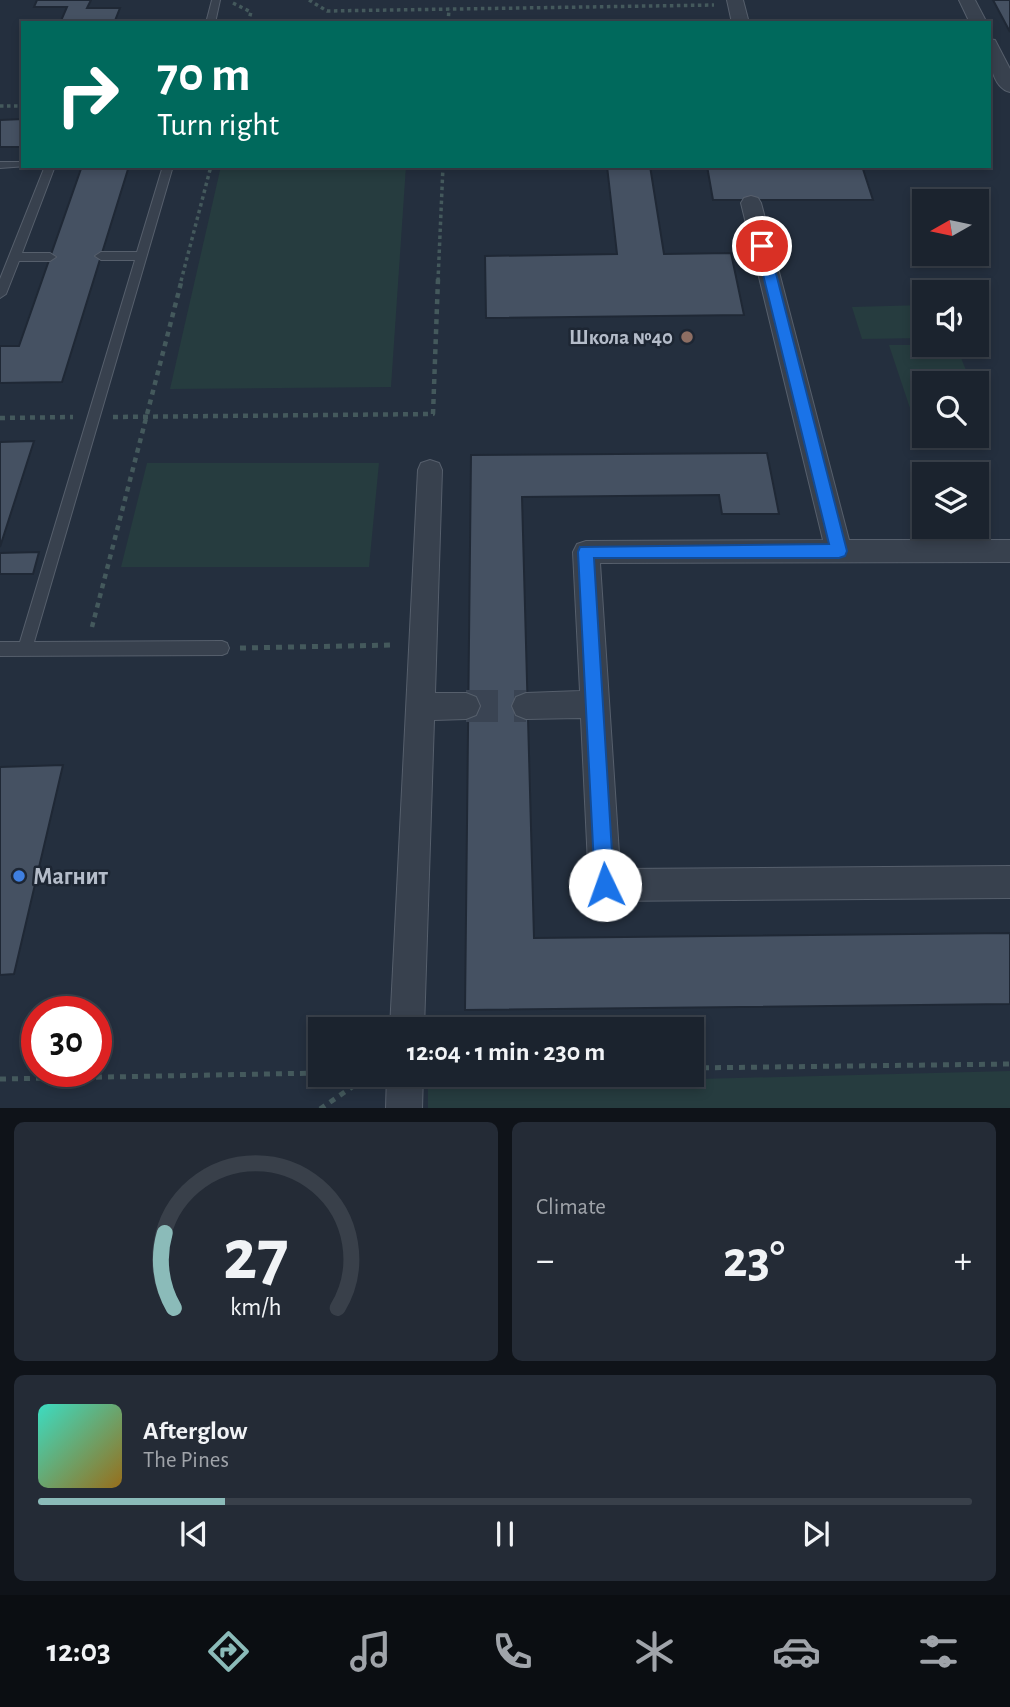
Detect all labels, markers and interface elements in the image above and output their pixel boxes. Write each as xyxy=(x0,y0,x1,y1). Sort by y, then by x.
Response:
icon: right xyxy=(42,49,133,140)
text: 70 m xyxy=(157,51,251,100)
text: Turn right xyxy=(157,109,279,141)
north arrow xyxy=(912,189,989,266)
map controls xyxy=(912,189,989,539)
pin xyxy=(732,216,792,276)
icon: arrive xyxy=(743,227,781,265)
button: sound xyxy=(912,280,989,357)
place label: Школа №40 xyxy=(569,327,673,348)
marker: Школа №40 xyxy=(679,329,695,345)
button: search xyxy=(912,371,989,448)
button: layers xyxy=(912,462,989,539)
position arrow xyxy=(568,848,642,922)
place label: Магнит xyxy=(33,865,109,889)
marker: Магнит xyxy=(11,868,27,884)
speed limit sign: 30 xyxy=(21,996,112,1087)
text: 12:04 · 1 min · 230 m xyxy=(407,1039,605,1065)
text: Climate xyxy=(536,1196,606,1219)
text: 27 xyxy=(223,1220,289,1293)
text: 23° xyxy=(723,1234,785,1286)
text: − xyxy=(536,1242,554,1280)
text: + xyxy=(954,1242,972,1280)
text: km/h xyxy=(230,1294,282,1319)
text: Afterglow xyxy=(143,1418,247,1444)
text: The Pines xyxy=(143,1449,229,1472)
icon: previous xyxy=(175,1515,213,1553)
icon: pause xyxy=(486,1515,524,1553)
icon: next xyxy=(797,1515,835,1553)
icon: directions xyxy=(204,1627,253,1676)
icon: music xyxy=(346,1627,395,1676)
icon: phone xyxy=(488,1627,537,1676)
icon: climate xyxy=(630,1627,679,1676)
icon: car xyxy=(772,1627,821,1676)
icon: filters xyxy=(914,1627,963,1676)
text: 12:03 xyxy=(47,1635,111,1667)

